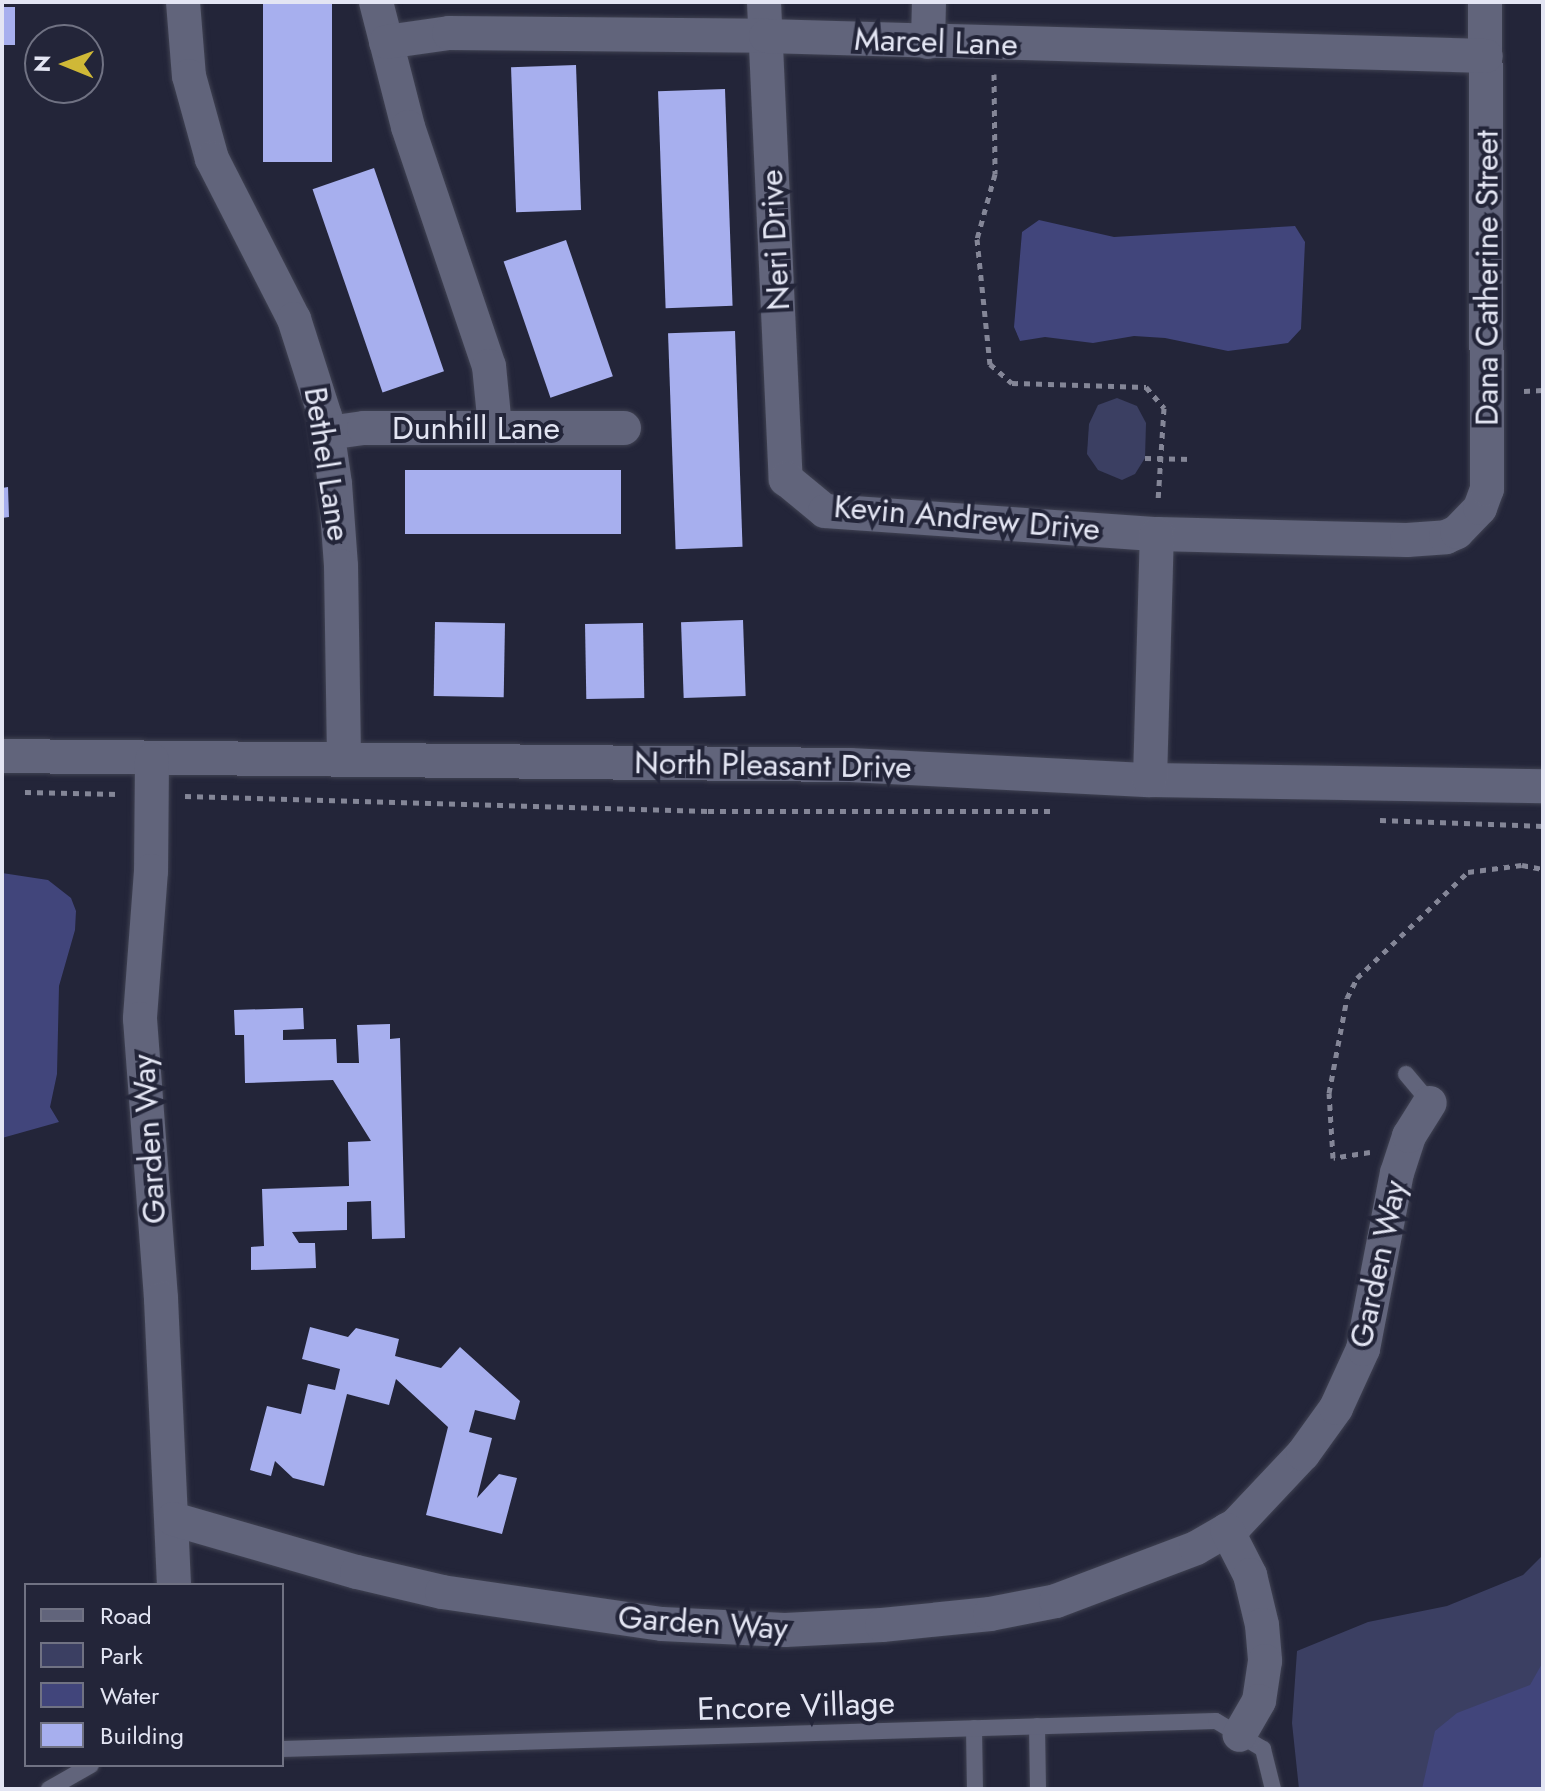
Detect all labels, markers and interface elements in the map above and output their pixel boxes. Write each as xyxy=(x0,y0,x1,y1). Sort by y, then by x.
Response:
street label: Marcel Lane xyxy=(854,20,1018,64)
north arrow xyxy=(24,24,104,104)
text: N xyxy=(26,55,58,73)
street label: Dana Catherine Street xyxy=(1468,130,1506,426)
street label: Neri Drive xyxy=(752,168,798,312)
street label: Bethel Lane xyxy=(296,384,358,544)
street label: Dunhill Lane xyxy=(392,409,560,447)
street label: Kevin Andrew Drive xyxy=(832,487,1102,549)
street label: North Pleasant Drive xyxy=(634,743,912,787)
street label: Garden Way xyxy=(124,1053,174,1225)
street label: Garden Way xyxy=(1342,1177,1414,1351)
legend xyxy=(24,1583,284,1767)
text: Road xyxy=(100,1598,152,1633)
street label: Garden Way xyxy=(617,1598,789,1648)
text: Park xyxy=(100,1638,143,1673)
text: Water xyxy=(100,1678,159,1713)
street label: Encore Village xyxy=(696,1683,896,1729)
text: Building xyxy=(100,1718,184,1753)

